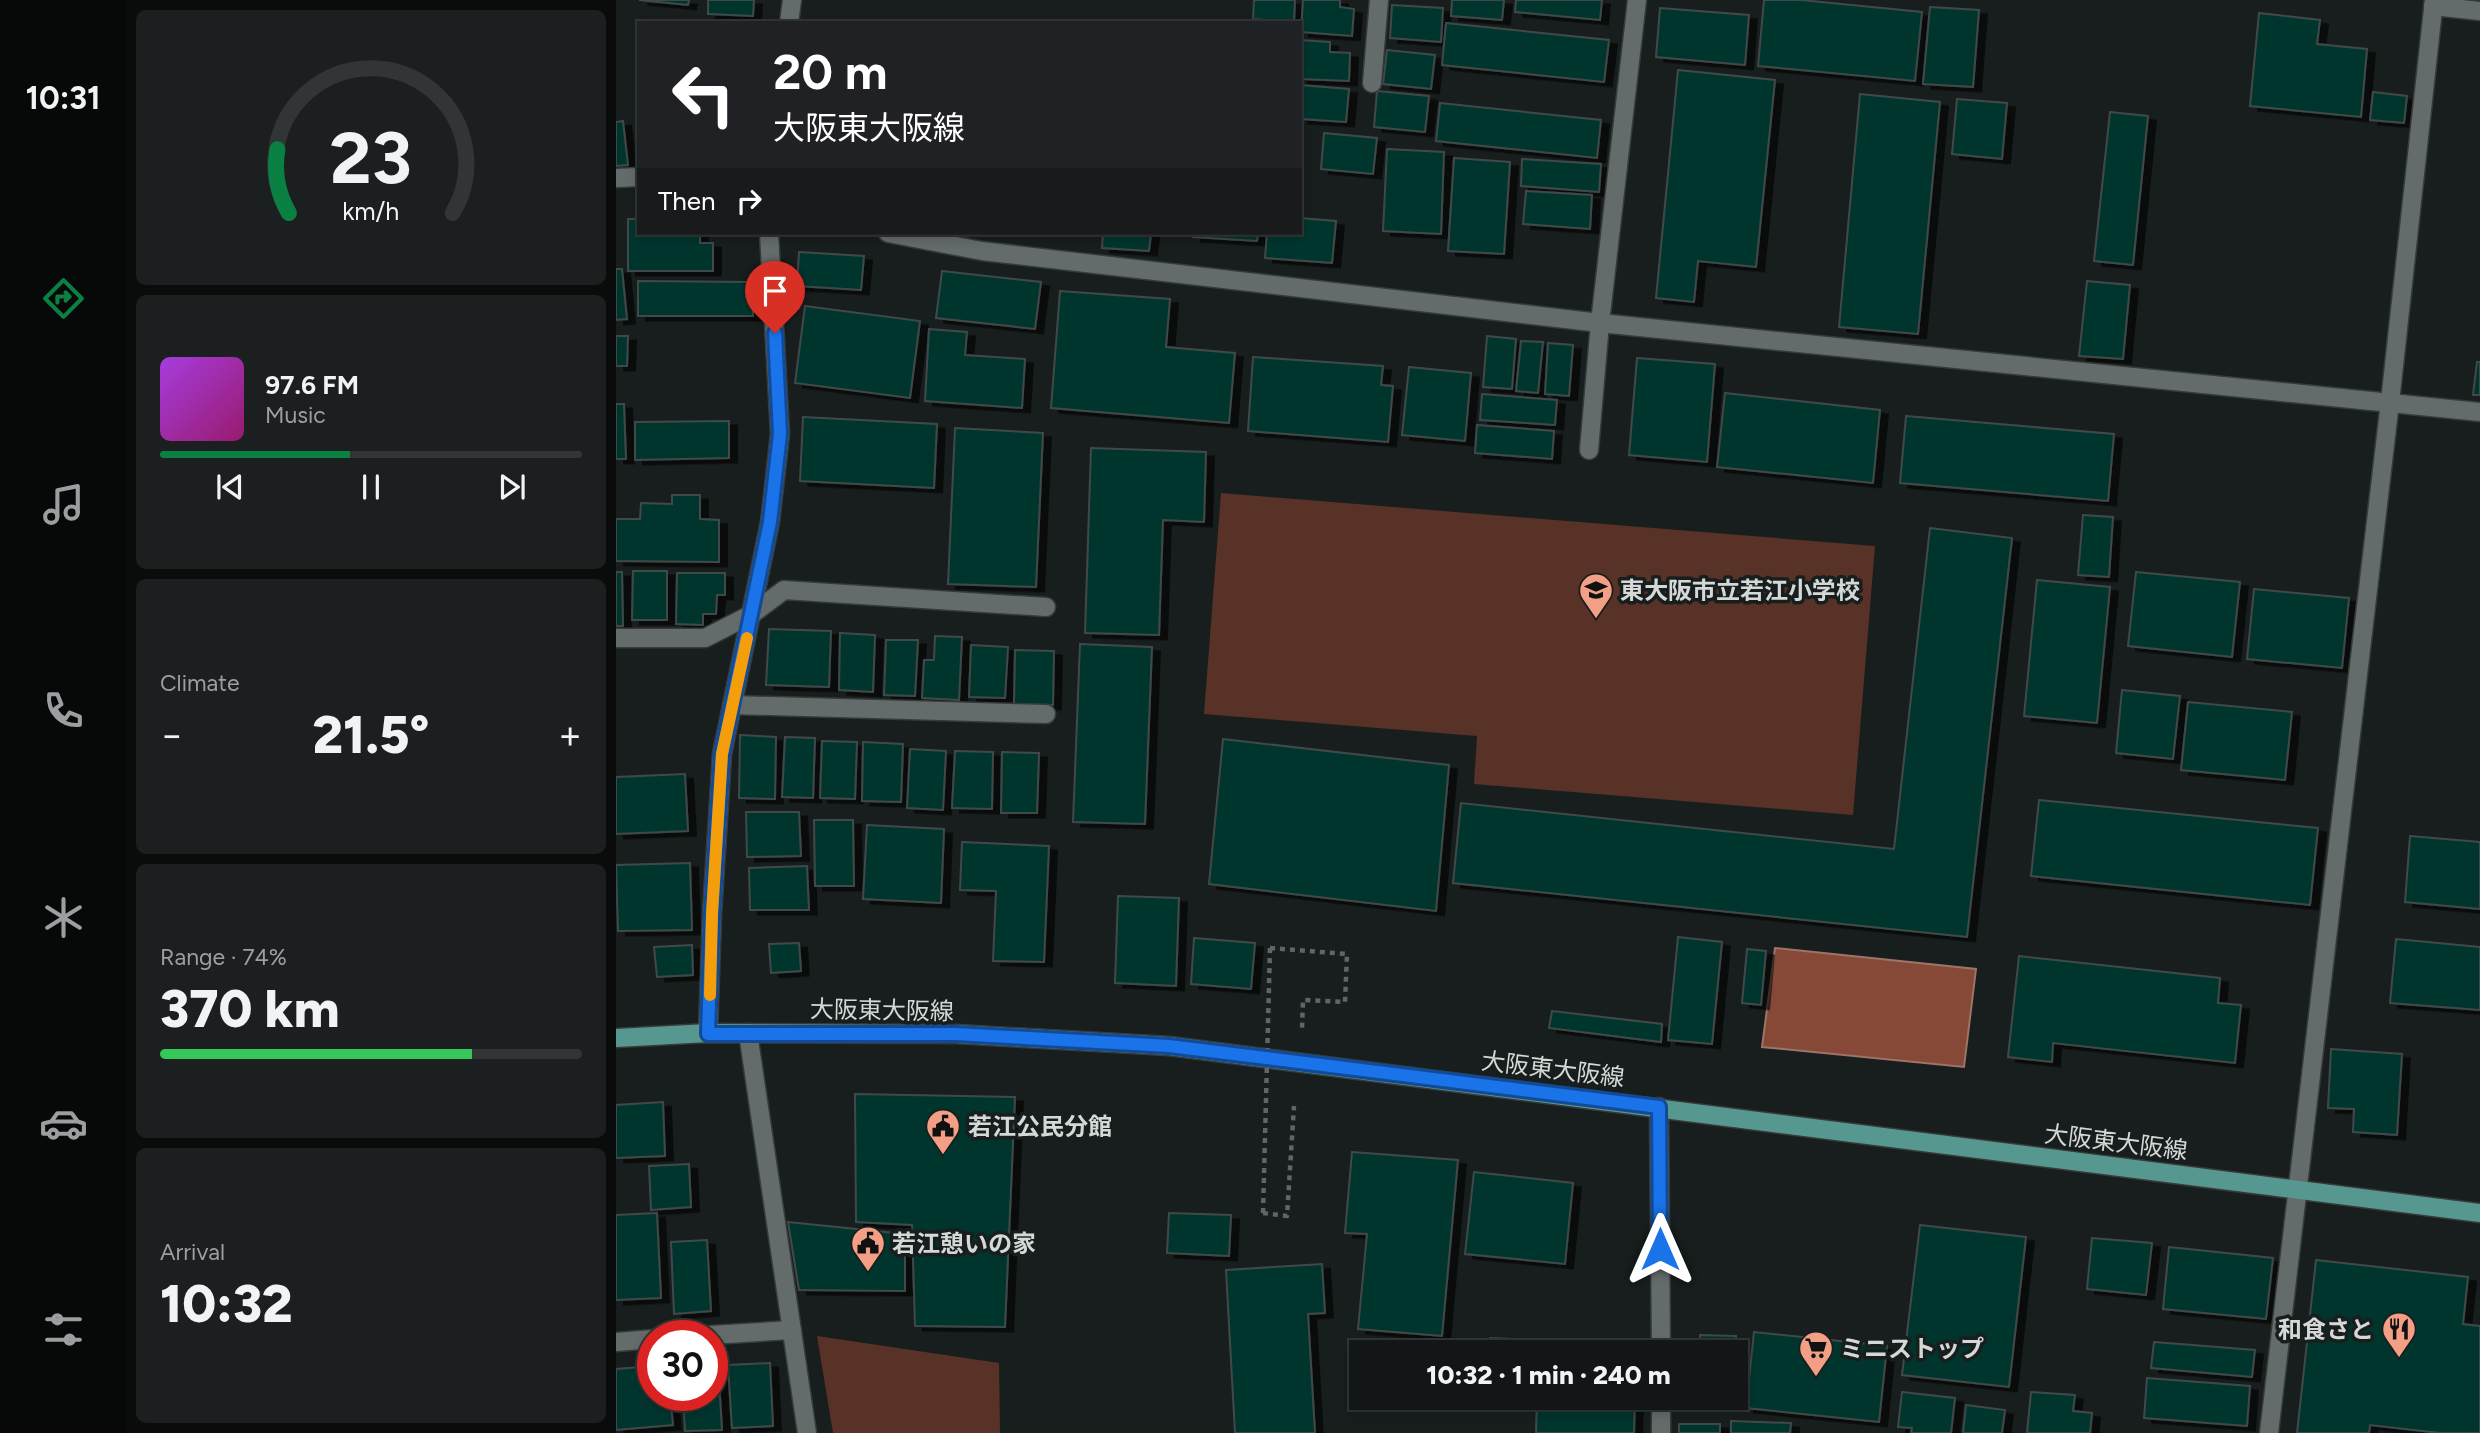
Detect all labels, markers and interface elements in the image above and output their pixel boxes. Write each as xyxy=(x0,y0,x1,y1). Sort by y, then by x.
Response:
text: 20 m xyxy=(773,42,888,101)
icon: left xyxy=(658,49,749,140)
text: 10:31 xyxy=(25,79,101,117)
text: 大阪東大阪線 xyxy=(773,109,965,147)
text: 23 xyxy=(330,115,412,202)
icon: right xyxy=(730,182,768,220)
text: Then xyxy=(658,185,716,217)
text: km/h xyxy=(342,196,400,226)
pin xyxy=(745,261,805,333)
icon: arrive xyxy=(756,272,794,310)
icon: directions xyxy=(39,274,88,323)
text: 97.6 FM xyxy=(265,369,359,401)
text: Music xyxy=(265,401,326,429)
icon: previous xyxy=(211,468,249,506)
icon: pause xyxy=(352,468,390,506)
icon: next xyxy=(493,468,531,506)
icon: music xyxy=(39,480,88,529)
school or university icon: 東大阪市立若江小学校 xyxy=(1577,571,1615,620)
place label: 東大阪市立若江小学校 xyxy=(1620,576,1860,605)
text: Climate xyxy=(160,669,239,697)
icon: phone xyxy=(39,686,88,735)
text: 21.5° xyxy=(313,704,429,766)
text: − xyxy=(160,712,184,758)
text: + xyxy=(558,712,582,758)
icon: climate xyxy=(39,893,88,942)
text: Range · 74% xyxy=(160,943,287,971)
text: 370 km xyxy=(160,978,340,1040)
street label: 大阪東大阪線 xyxy=(810,994,954,1026)
street label: 大阪東大阪線 xyxy=(1480,1046,1626,1092)
icon: car xyxy=(39,1099,88,1148)
public building icon: 若江公民分館 xyxy=(924,1107,962,1156)
place label: 若江公民分館 xyxy=(968,1112,1112,1141)
street label: 大阪東大阪線 xyxy=(2043,1119,2189,1165)
position arrow xyxy=(1623,1212,1697,1286)
public building icon: 若江憩いの家 xyxy=(849,1224,887,1273)
place label: 若江憩いの家 xyxy=(892,1229,1036,1258)
text: Arrival xyxy=(160,1238,225,1266)
text: 10:32 xyxy=(160,1273,293,1335)
icon: filters xyxy=(39,1305,88,1354)
restaurant icon: 和食さと xyxy=(2380,1310,2418,1359)
place label: 和食さと xyxy=(2278,1315,2374,1344)
speed limit sign: 30 xyxy=(637,1320,728,1411)
supermarket icon: ミニストップ xyxy=(1797,1329,1835,1378)
place label: ミニストップ xyxy=(1840,1334,1984,1363)
text: 10:32 · 1 min · 240 m xyxy=(1426,1359,1671,1391)

